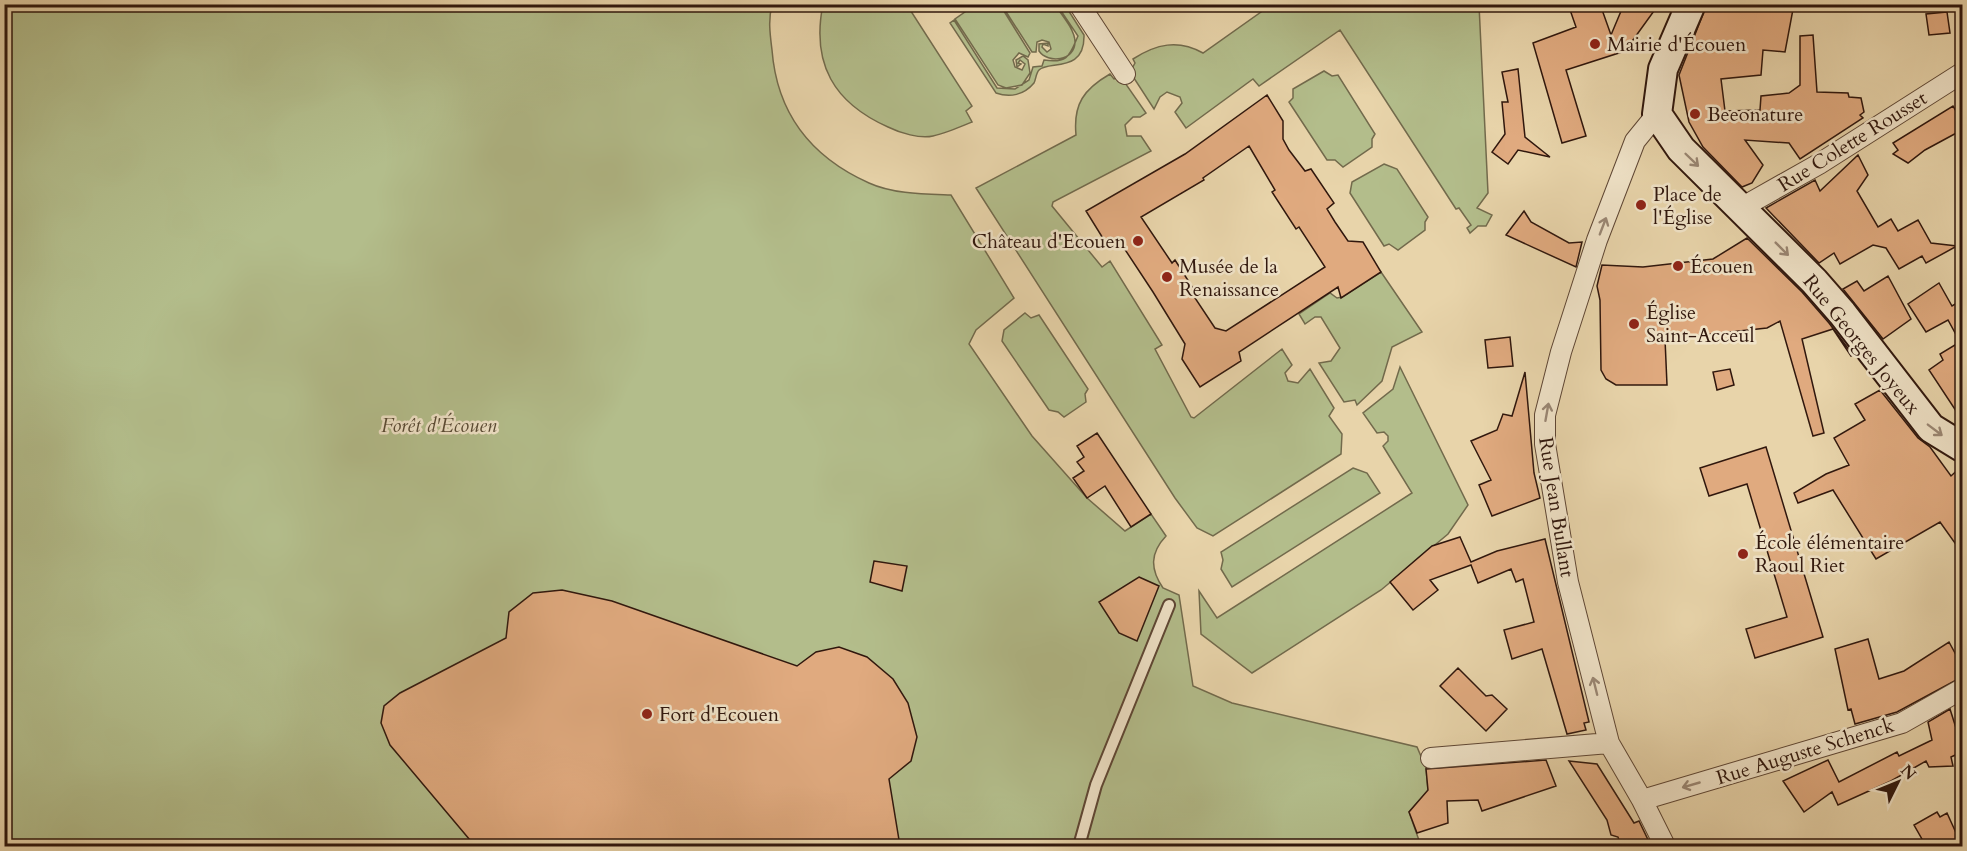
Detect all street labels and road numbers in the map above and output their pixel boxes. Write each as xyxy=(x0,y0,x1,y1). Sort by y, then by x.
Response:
street label: Rue Colette Rousset xyxy=(1773,84,1933,198)
street label: Rue Georges Joyeux xyxy=(1797,269,1927,420)
street label: Rue Jean Bullant xyxy=(1532,435,1581,580)
street label: Rue Auguste Schenck xyxy=(1713,712,1898,791)

